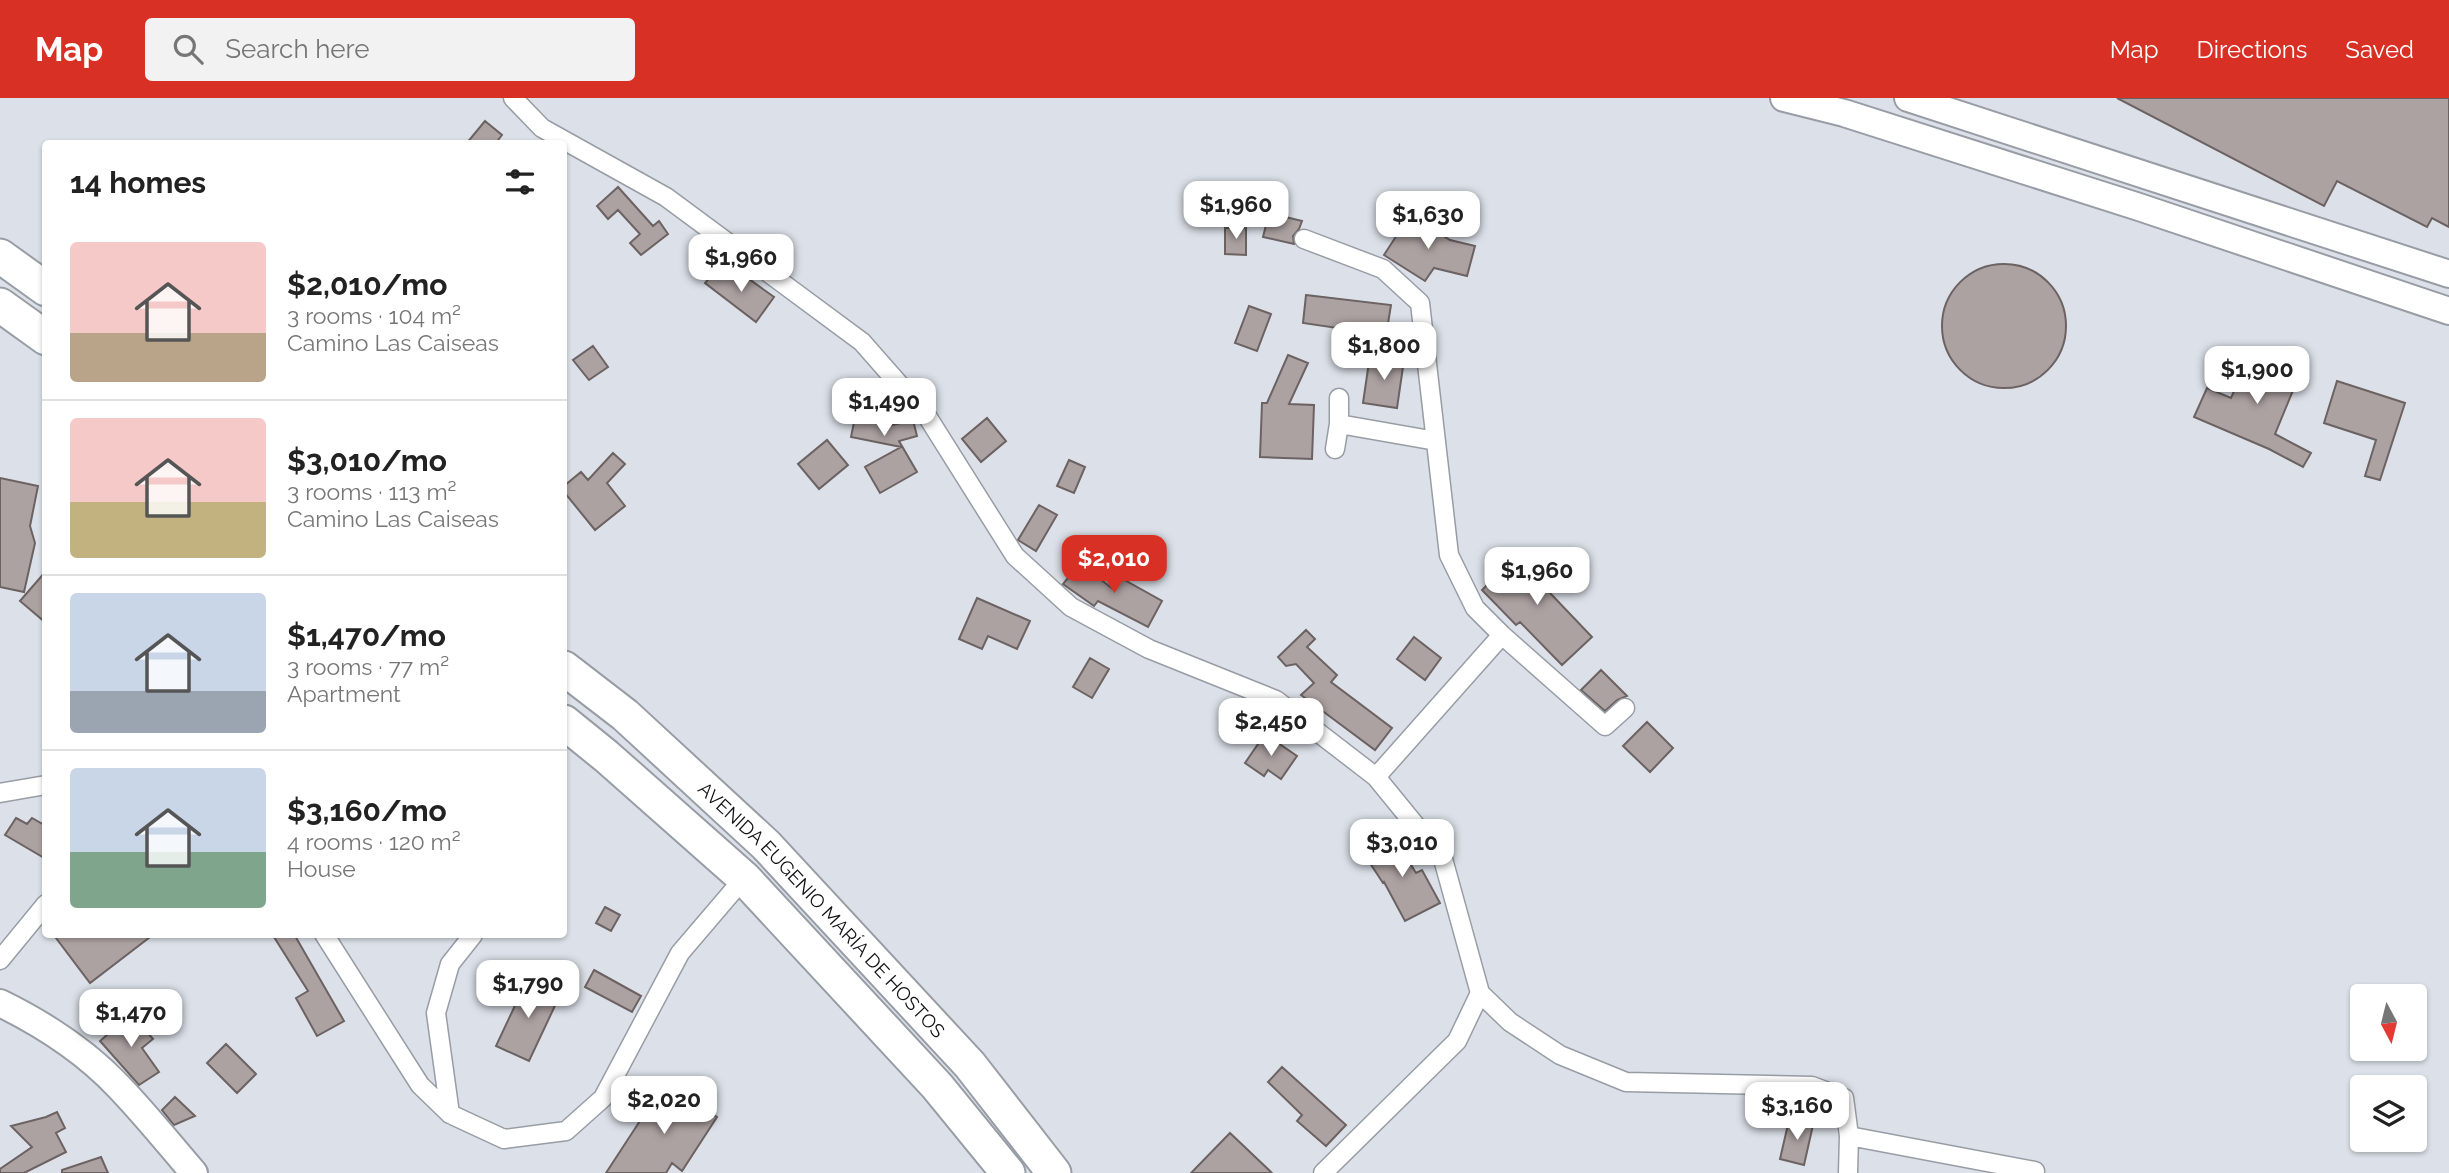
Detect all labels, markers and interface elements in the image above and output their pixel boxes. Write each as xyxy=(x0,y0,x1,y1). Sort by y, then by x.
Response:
search box xyxy=(145,18,635,81)
text: Map xyxy=(35,30,103,69)
icon: search xyxy=(169,30,207,68)
text: Search here xyxy=(225,34,370,64)
text: Map xyxy=(2110,35,2159,64)
text: Directions xyxy=(2197,35,2307,64)
text: Saved xyxy=(2345,35,2414,64)
icon: filters xyxy=(501,163,539,201)
text: 14 homes xyxy=(70,165,206,200)
pin: $1,960 xyxy=(1179,181,1293,241)
text: $1,960 xyxy=(1200,190,1272,217)
pin: $1,630 xyxy=(1371,192,1485,251)
text: $1,630 xyxy=(1392,200,1464,227)
pin: $1,960 xyxy=(684,234,798,294)
text: $1,960 xyxy=(705,243,777,270)
text: $2,010/mo xyxy=(287,267,447,302)
icon: home xyxy=(126,270,210,354)
text: 3 rooms · 104 m² xyxy=(287,302,461,329)
pin: $1,800 xyxy=(1327,322,1441,382)
text: Camino Las Caiseas xyxy=(287,329,499,356)
text: $1,800 xyxy=(1347,331,1421,358)
pin: $1,900 xyxy=(2200,346,2314,406)
text: $1,900 xyxy=(2220,355,2294,382)
pin: $1,490 xyxy=(827,378,941,438)
text: $1,490 xyxy=(848,387,920,414)
text: $3,010/mo xyxy=(287,443,447,478)
icon: home xyxy=(126,446,210,530)
text: 3 rooms · 113 m² xyxy=(287,478,456,505)
text: Camino Las Caiseas xyxy=(287,505,499,532)
pin: $2,010 xyxy=(1057,536,1171,595)
text: $2,010 xyxy=(1078,544,1150,571)
pin: $1,960 xyxy=(1480,547,1594,607)
text: $1,960 xyxy=(1501,556,1573,583)
text: $1,470/mo xyxy=(287,618,446,653)
icon: home xyxy=(126,621,210,705)
text: 3 rooms · 77 m² xyxy=(287,653,449,680)
text: Apartment xyxy=(287,680,401,707)
pin: $2,450 xyxy=(1214,698,1328,758)
text: $2,450 xyxy=(1235,707,1307,734)
street label: AVENIDA EUGENIO MARÍA DE HOSTOS xyxy=(694,777,950,1042)
text: $3,160/mo xyxy=(287,793,447,828)
icon: home xyxy=(126,796,210,880)
pin: $3,010 xyxy=(1345,820,1459,879)
text: 4 rooms · 120 m² xyxy=(287,828,461,855)
text: $3,010 xyxy=(1366,828,1438,855)
text: House xyxy=(287,855,356,882)
pin: $1,790 xyxy=(471,960,585,1020)
text: $1,790 xyxy=(492,969,564,996)
north arrow xyxy=(2350,984,2427,1060)
map controls xyxy=(2350,984,2427,1152)
pin: $1,470 xyxy=(74,990,188,1049)
text: $1,470 xyxy=(95,998,167,1025)
button: layers xyxy=(2350,1075,2427,1152)
pin: $2,020 xyxy=(607,1076,721,1136)
pin: $3,160 xyxy=(1740,1082,1854,1142)
text: $2,020 xyxy=(627,1085,701,1112)
text: $3,160 xyxy=(1761,1091,1833,1118)

